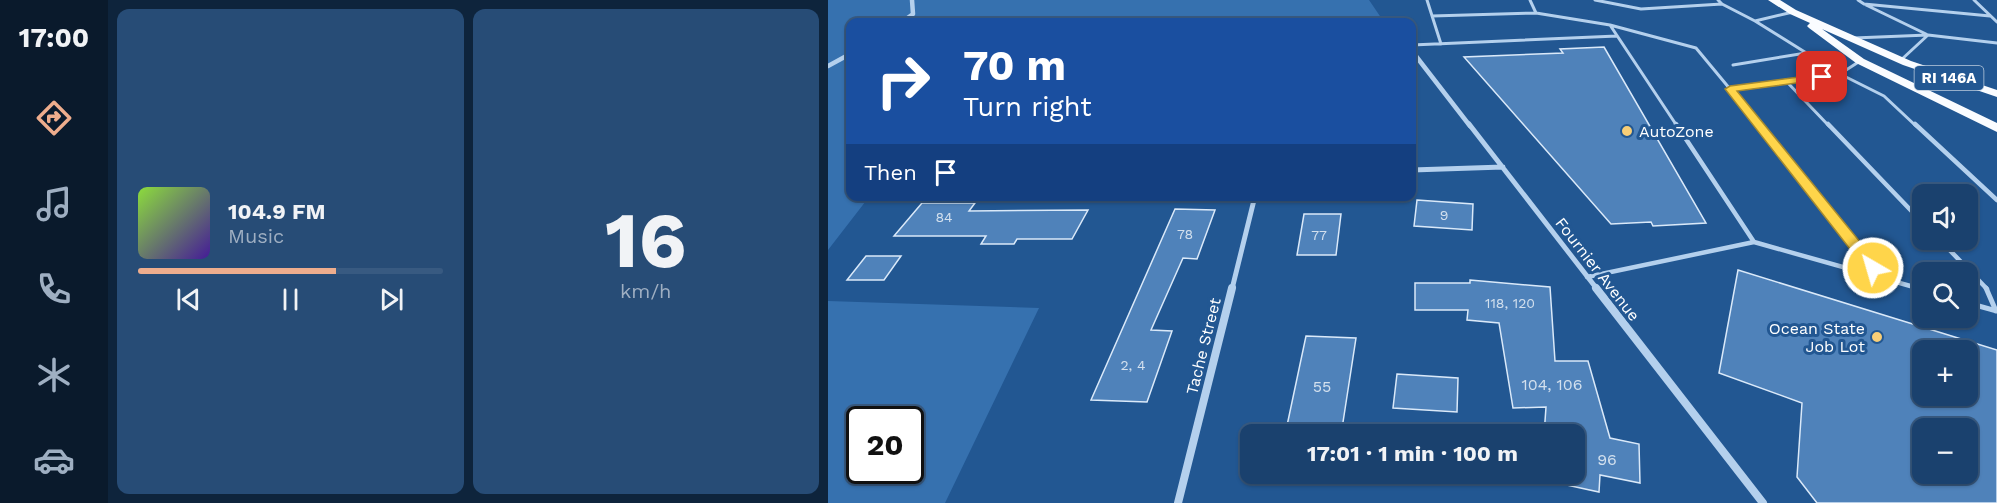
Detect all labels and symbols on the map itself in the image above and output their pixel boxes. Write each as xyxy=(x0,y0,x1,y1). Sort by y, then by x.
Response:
pin xyxy=(1796,51,1847,102)
road number: RI 146A xyxy=(1914,66,1984,90)
place label: AutoZone xyxy=(1639,122,1714,141)
marker: AutoZone xyxy=(1620,124,1634,138)
house number: 9 xyxy=(1440,207,1448,223)
house number: 84 xyxy=(935,209,953,225)
street label: Fournier Avenue xyxy=(1551,214,1644,325)
house number: 78 xyxy=(1177,226,1193,242)
house number: 77 xyxy=(1311,227,1327,243)
position arrow xyxy=(1841,236,1905,300)
house number: 118, 120 xyxy=(1485,295,1535,311)
street label: Tache Street xyxy=(1182,296,1225,396)
place label: Ocean State Job Lot xyxy=(1769,319,1865,356)
marker: Ocean State Job Lot xyxy=(1870,330,1884,344)
house number: 2, 4 xyxy=(1120,357,1146,373)
house number: 104, 106 xyxy=(1521,375,1583,394)
house number: 55 xyxy=(1313,377,1331,396)
speed limit sign: 20 xyxy=(846,406,924,484)
house number: 96 xyxy=(1597,450,1617,469)

